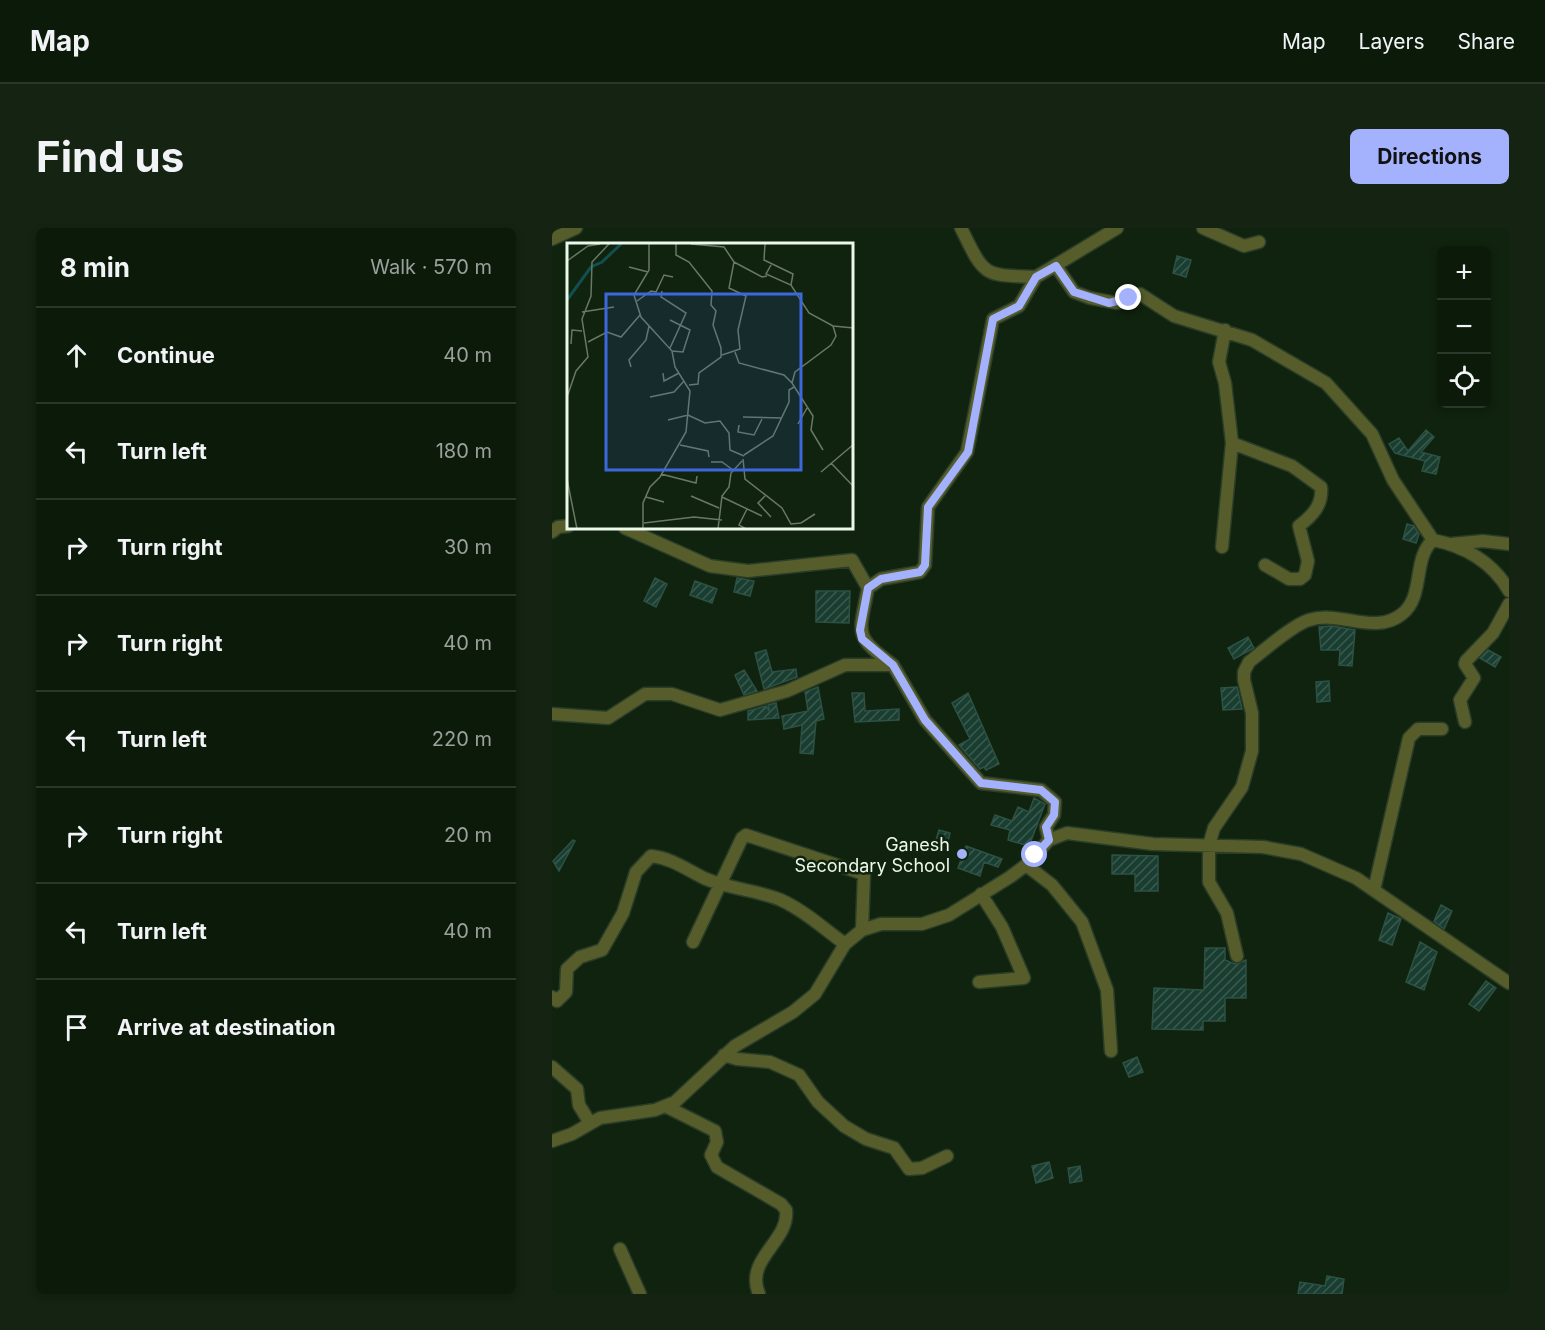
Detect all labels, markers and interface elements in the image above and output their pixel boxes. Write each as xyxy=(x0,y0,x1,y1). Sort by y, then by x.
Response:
text: Map xyxy=(30,24,90,58)
text: Map xyxy=(1282,29,1326,54)
text: Layers xyxy=(1359,29,1425,54)
text: Share xyxy=(1458,29,1515,54)
button: Directions xyxy=(1350,129,1509,184)
text: Find us xyxy=(36,131,184,182)
inset map xyxy=(567,243,854,530)
map controls xyxy=(1437,246,1491,408)
button: + xyxy=(1437,246,1491,300)
text: 8 min xyxy=(60,252,130,283)
text: Walk · 570 m xyxy=(370,255,492,279)
route end xyxy=(1115,284,1141,310)
button: − xyxy=(1437,300,1491,354)
icon: ahead xyxy=(60,339,93,372)
text: Continue xyxy=(117,342,215,368)
text: 40 m xyxy=(443,343,492,367)
button: locate xyxy=(1437,354,1491,408)
icon: left xyxy=(60,435,93,468)
text: Turn left xyxy=(117,438,207,464)
text: 180 m xyxy=(436,439,492,463)
icon: right xyxy=(60,531,93,564)
text: Turn right xyxy=(117,534,223,560)
text: 30 m xyxy=(444,535,492,559)
icon: right xyxy=(60,627,93,660)
text: Turn right xyxy=(117,630,223,656)
text: 40 m xyxy=(443,631,492,655)
icon: left xyxy=(60,723,93,756)
text: Turn left xyxy=(117,726,207,752)
text: 220 m xyxy=(432,727,492,751)
icon: right xyxy=(60,819,93,852)
text: Turn right xyxy=(117,822,223,848)
text: 20 m xyxy=(444,823,492,847)
place label: Ganesh Secondary School xyxy=(794,834,950,876)
route start xyxy=(1021,841,1047,867)
marker: Ganesh Secondary School xyxy=(955,847,969,861)
icon: left xyxy=(60,915,93,948)
text: Turn left xyxy=(117,918,207,944)
text: 40 m xyxy=(443,919,492,943)
icon: arrive xyxy=(60,1011,93,1044)
text: Arrive at destination xyxy=(117,1014,336,1040)

